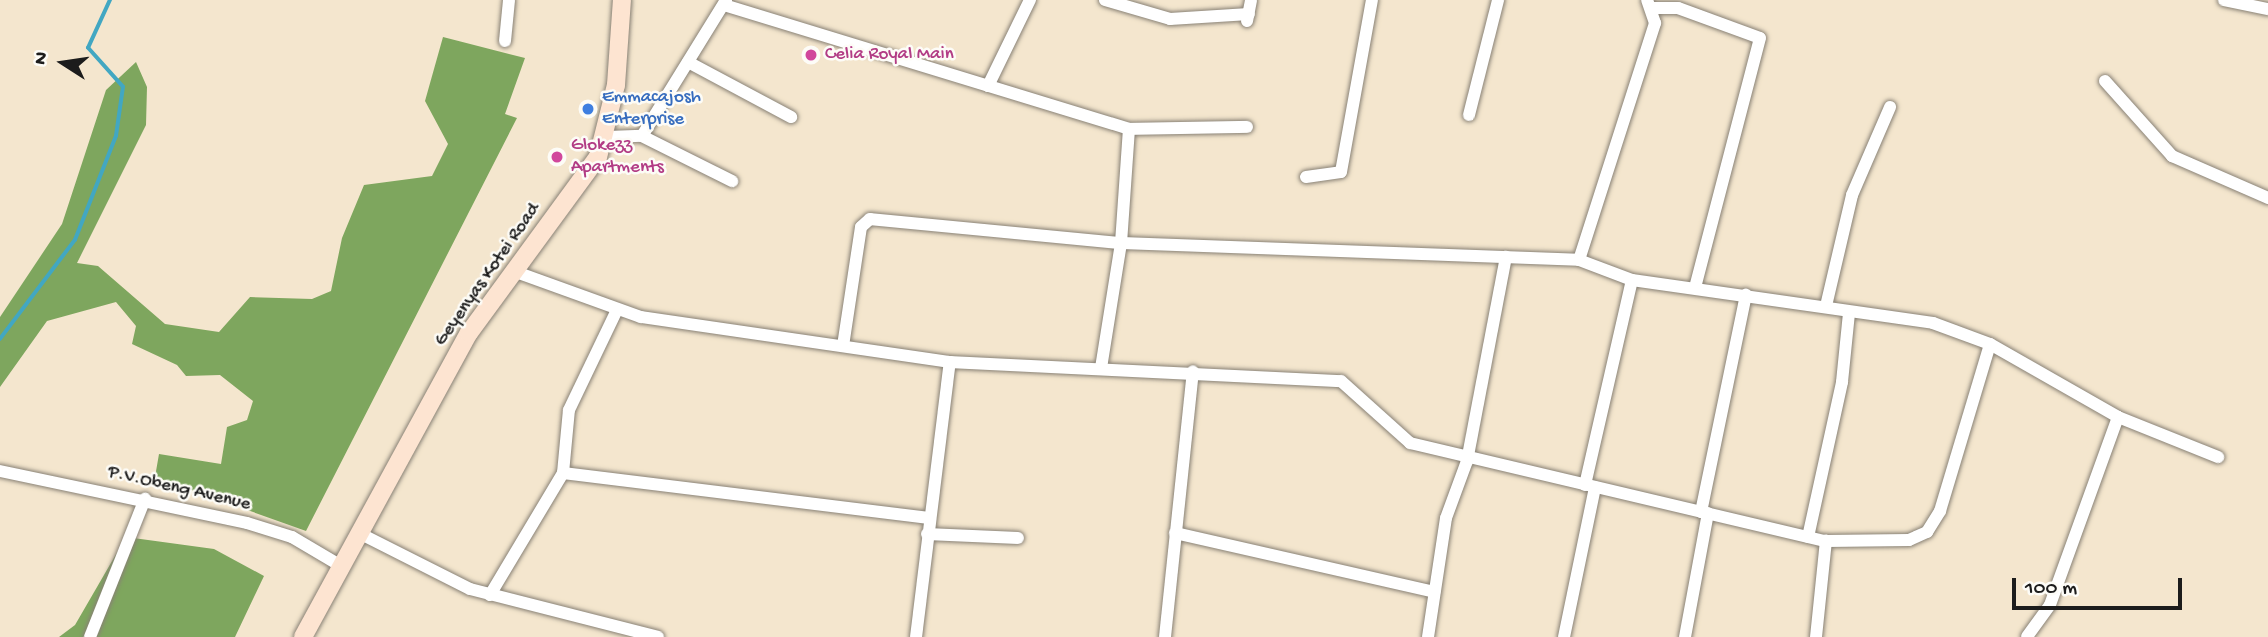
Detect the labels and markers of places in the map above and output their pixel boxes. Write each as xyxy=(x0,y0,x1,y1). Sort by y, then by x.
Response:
place label: Celia Royal Main xyxy=(825,44,954,66)
marker: Celia Royal Main xyxy=(803,47,819,63)
place label: Emmacajosh Enterprise xyxy=(602,87,701,131)
marker: Emmacajosh Enterprise xyxy=(580,101,596,117)
place label: Glokezz Apartments xyxy=(571,135,664,179)
marker: Glokezz Apartments xyxy=(549,149,565,165)

